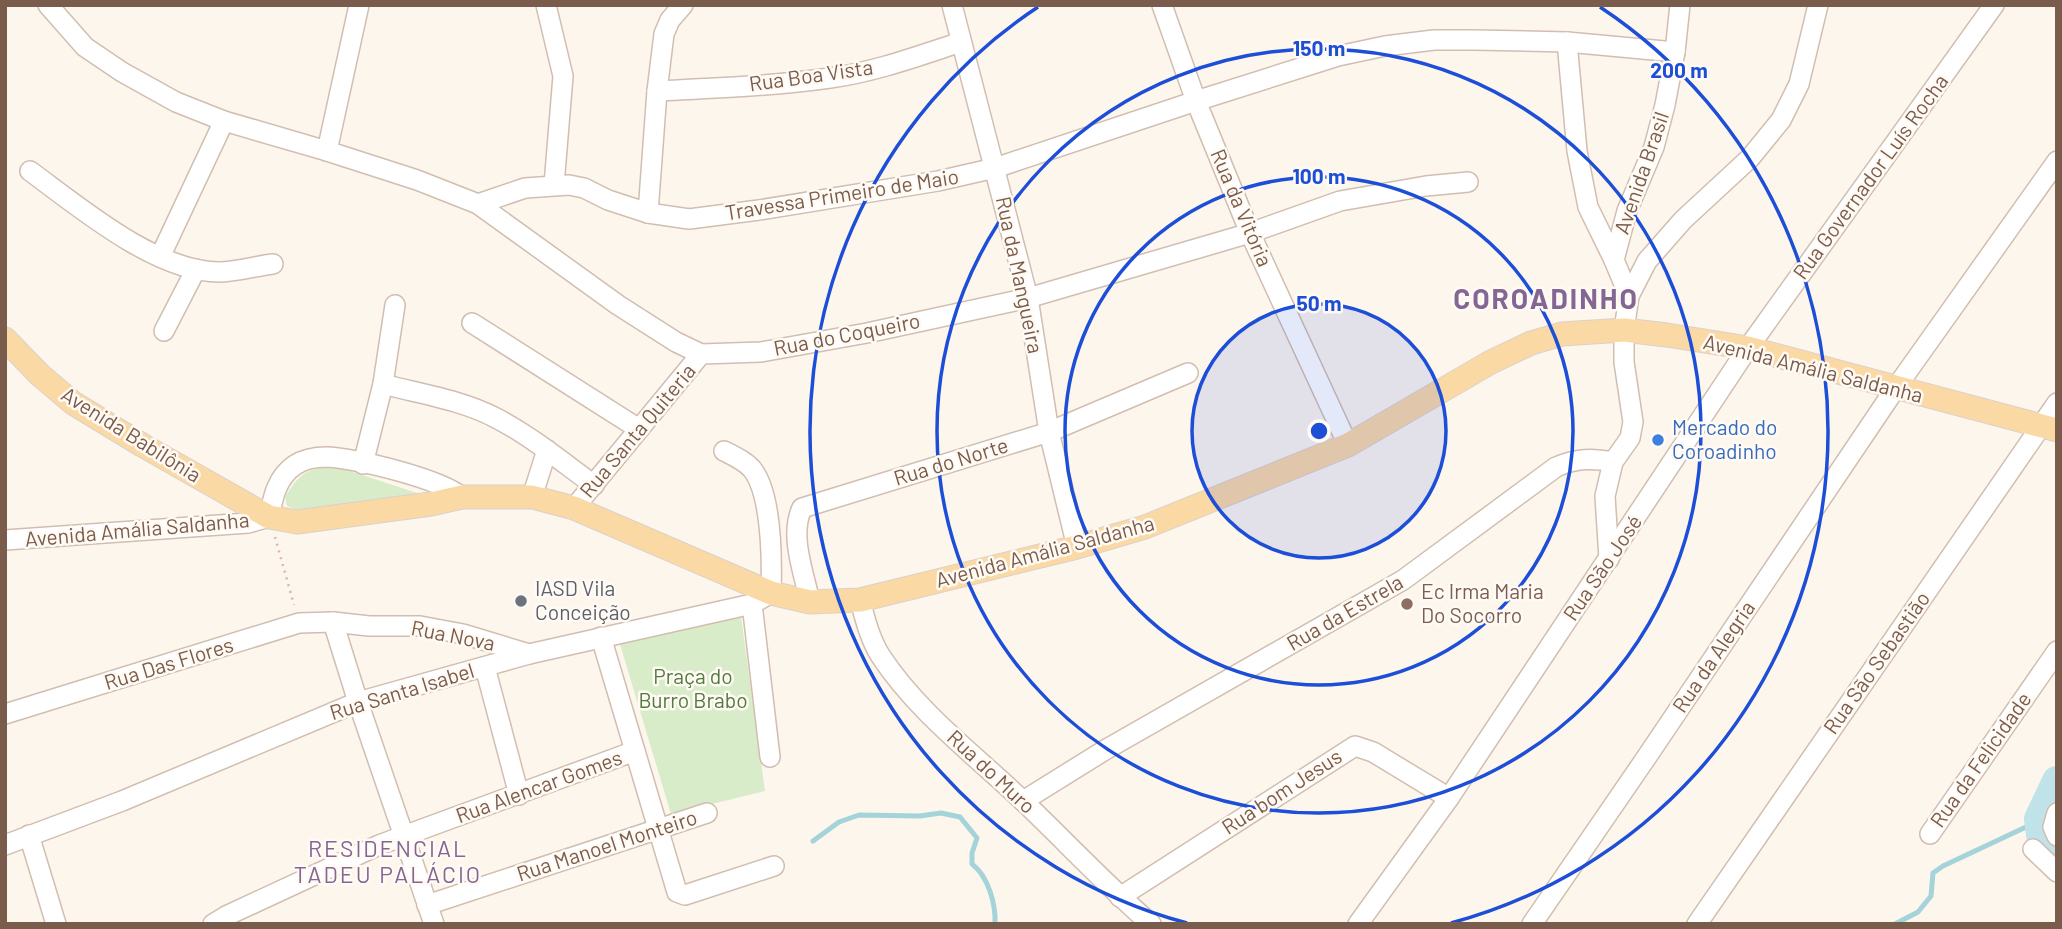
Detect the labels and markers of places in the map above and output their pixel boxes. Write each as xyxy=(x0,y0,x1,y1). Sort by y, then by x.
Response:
place label: Mercado do Coroadinho xyxy=(1672,414,1777,463)
centre of rings xyxy=(1307,419,1331,443)
marker: Mercado do Coroadinho xyxy=(1650,432,1666,448)
place label: IASD Vila Conceição xyxy=(535,575,631,624)
place label: Ec Irma Maria Do Socorro xyxy=(1421,578,1544,627)
marker: IASD Vila Conceição xyxy=(513,593,529,609)
marker: Ec Irma Maria Do Socorro xyxy=(1399,596,1415,612)

